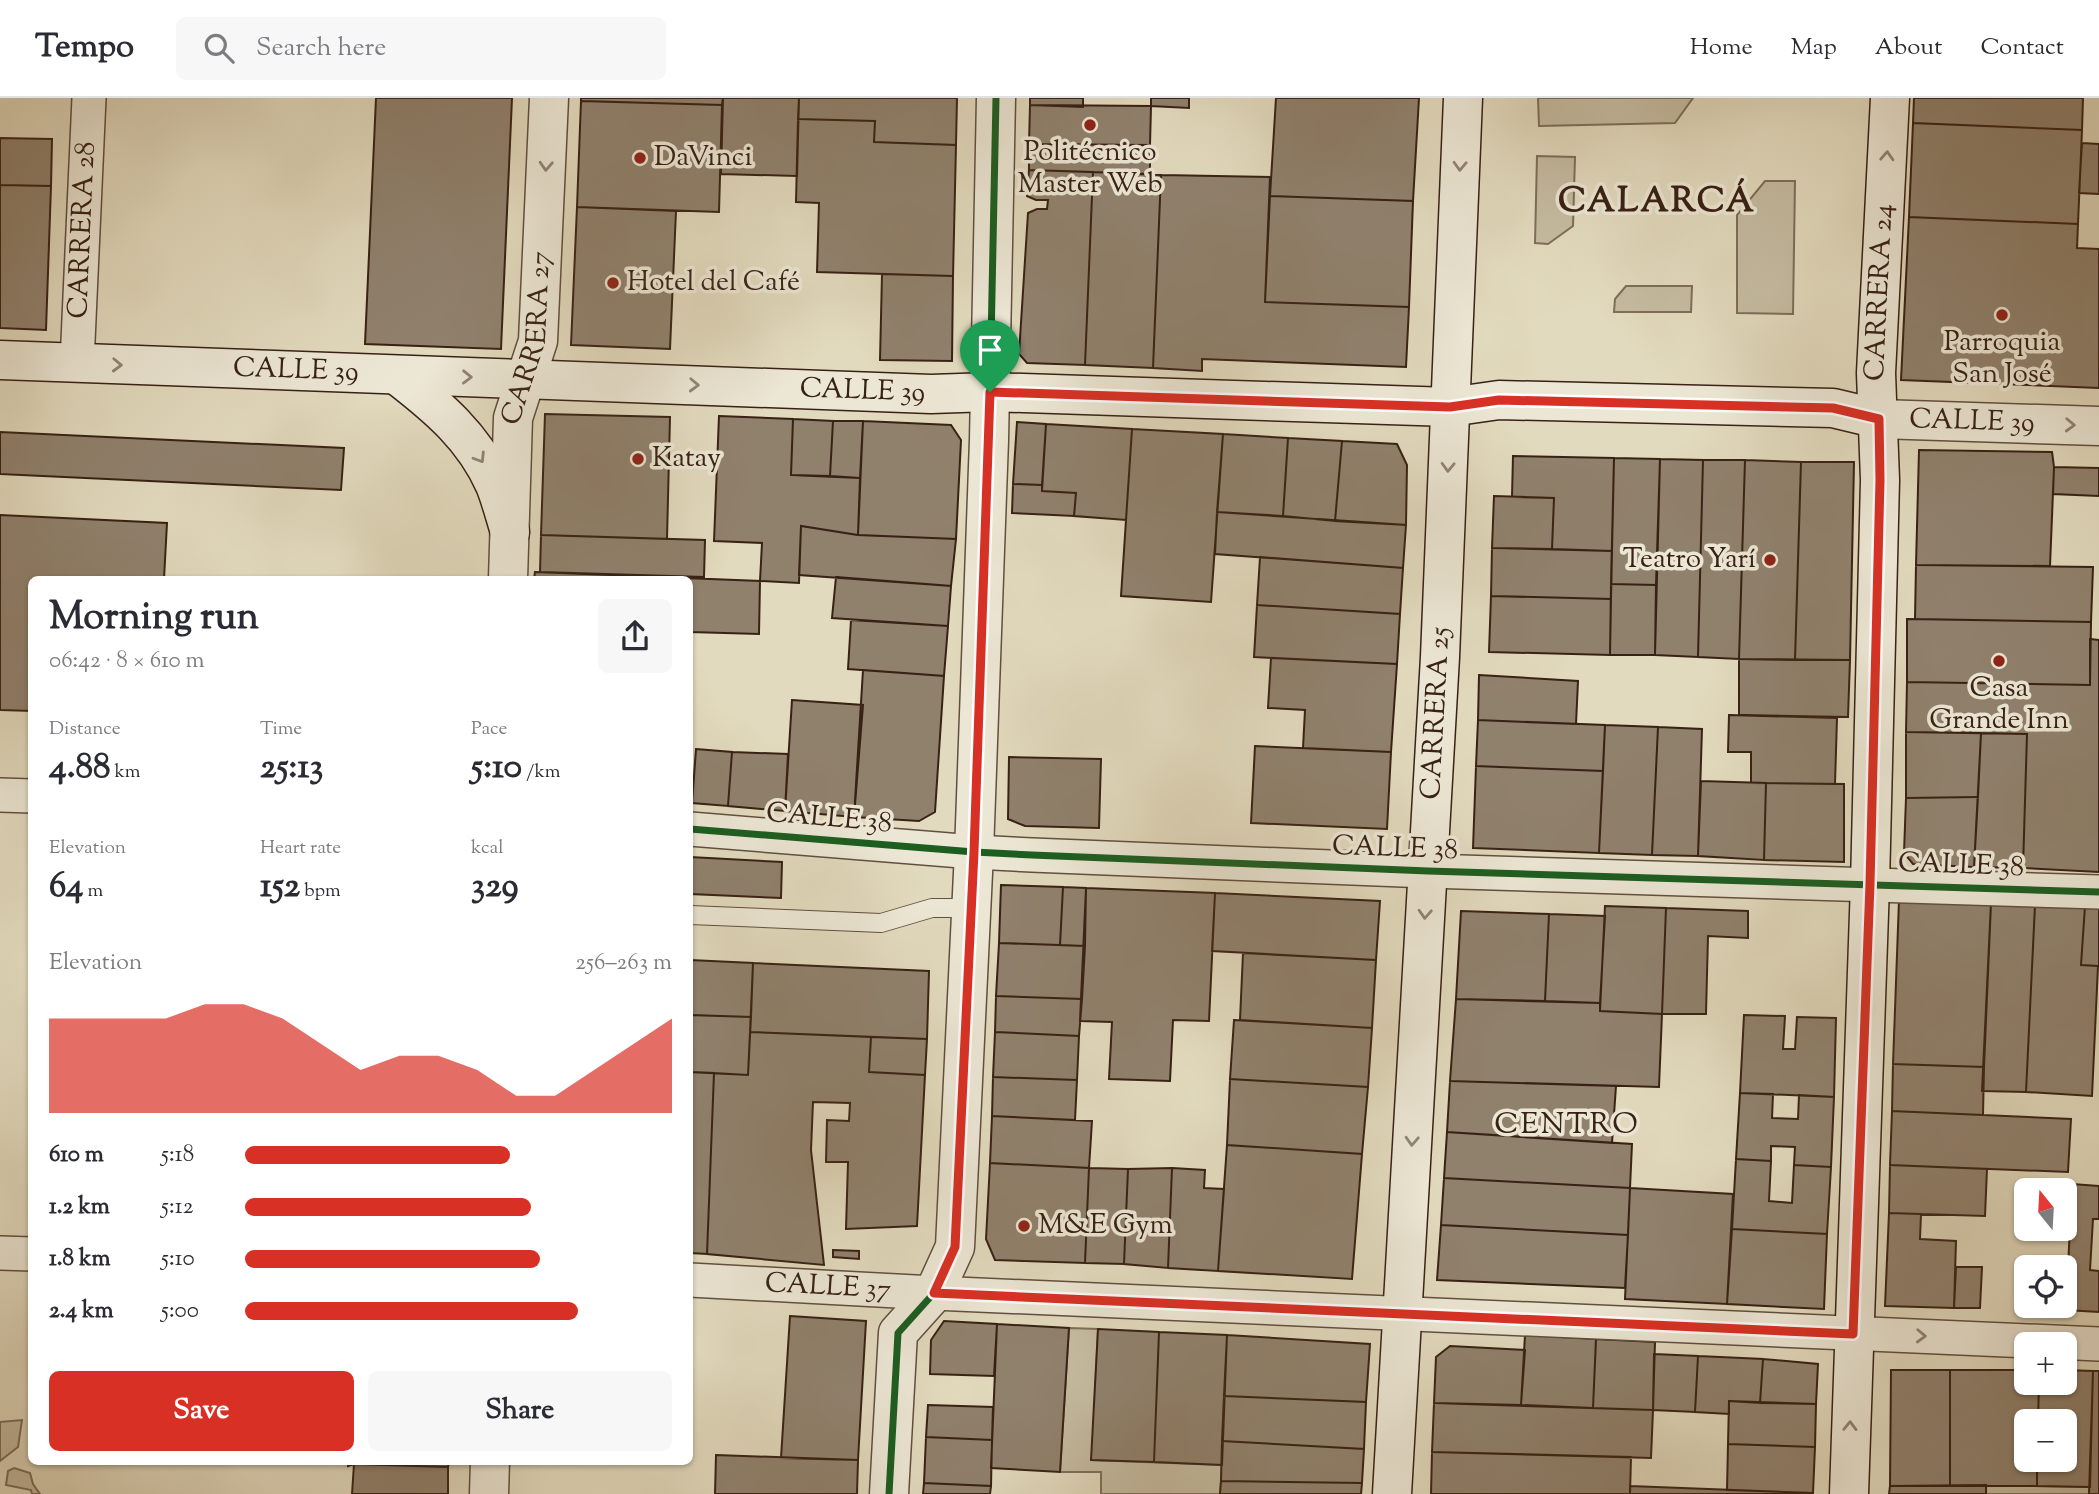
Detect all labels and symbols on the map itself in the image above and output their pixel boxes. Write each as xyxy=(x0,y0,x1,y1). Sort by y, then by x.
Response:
marker: Politécnico Master Web xyxy=(1082,117,1098,133)
place label: Politécnico Master Web xyxy=(1017,133,1163,205)
place label: DaVinci xyxy=(654,138,752,178)
street label: CARRERA 28 xyxy=(59,141,107,320)
marker: DaVinci xyxy=(632,150,648,166)
one-way arrow xyxy=(1880,150,1895,161)
one-way arrow xyxy=(539,161,554,172)
one-way arrow xyxy=(1452,161,1467,172)
district label: CALARCÁ xyxy=(1558,177,1756,228)
street label: CARRERA 24 xyxy=(1856,203,1905,382)
street label: CARRERA 27 xyxy=(492,251,562,431)
place label: Hotel del Café xyxy=(627,263,800,303)
marker: Hotel del Café xyxy=(605,275,621,291)
marker: Parroquia San José xyxy=(1994,307,2010,323)
pin xyxy=(960,320,1020,392)
place label: Parroquia San José xyxy=(1944,323,2060,395)
street label: CALLE 39 xyxy=(232,349,359,393)
one-way arrow xyxy=(112,357,123,372)
street label: CALLE 39 xyxy=(799,369,926,414)
one-way arrow xyxy=(462,370,473,385)
one-way arrow xyxy=(689,377,700,392)
street label: CALLE 39 xyxy=(1909,400,2035,444)
one-way arrow xyxy=(2064,418,2075,433)
place label: Katay xyxy=(652,439,721,479)
one-way arrow xyxy=(472,450,485,463)
marker: Katay xyxy=(630,451,646,467)
one-way arrow xyxy=(1440,462,1455,473)
place label: Teatro Yarí xyxy=(1623,540,1756,580)
marker: Teatro Yarí xyxy=(1762,552,1778,568)
street label: CARRERA 25 xyxy=(1412,626,1461,801)
marker: Casa Grande Inn xyxy=(1991,653,2007,669)
place label: Casa Grande Inn xyxy=(1929,669,2069,741)
street label: CALLE 38 xyxy=(764,794,894,844)
street label: CALLE 38 xyxy=(1331,827,1459,871)
street label: CALLE 38 xyxy=(1897,844,2025,888)
one-way arrow xyxy=(1418,909,1433,920)
district label: CENTRO xyxy=(1494,1104,1640,1147)
one-way arrow xyxy=(1405,1136,1420,1147)
north arrow xyxy=(2014,1178,2077,1241)
place label: M&E Gym xyxy=(1038,1206,1173,1246)
marker: M&E Gym xyxy=(1016,1218,1032,1234)
street label: CALLE 37 xyxy=(764,1264,892,1311)
one-way arrow xyxy=(1916,1329,1927,1344)
one-way arrow xyxy=(1843,1420,1858,1431)

